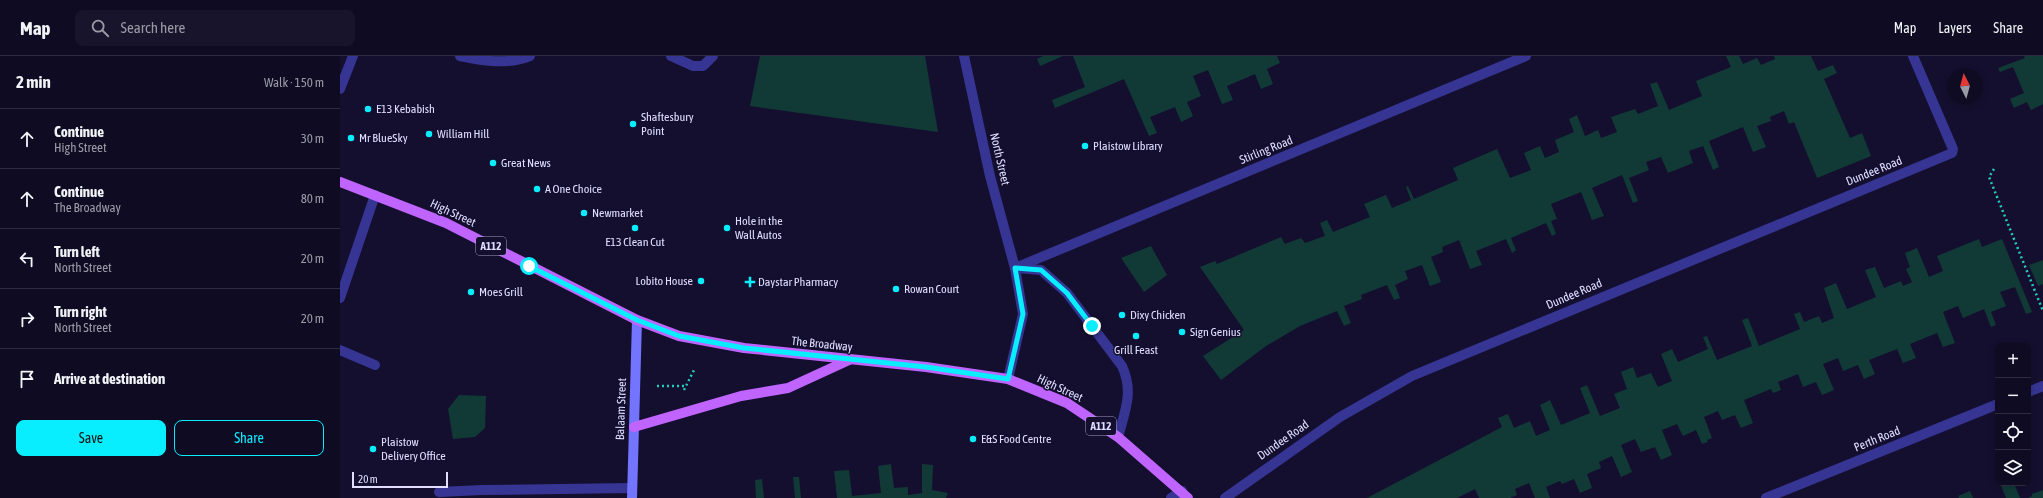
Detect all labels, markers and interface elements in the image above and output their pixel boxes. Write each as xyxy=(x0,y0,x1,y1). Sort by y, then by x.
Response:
search box xyxy=(75,10,355,46)
text: Map xyxy=(20,17,51,39)
icon: search xyxy=(89,17,111,39)
text: Search here xyxy=(121,19,185,36)
text: Map xyxy=(1894,20,1916,36)
text: Layers xyxy=(1938,20,1971,36)
text: Share xyxy=(1993,20,2023,36)
north arrow xyxy=(1947,68,1983,104)
text: 2 min xyxy=(16,72,51,92)
text: Walk · 150 m xyxy=(264,75,324,90)
place label: E13 Kebabish xyxy=(376,102,435,116)
marker: E13 Kebabish xyxy=(363,104,373,114)
place label: Shaftesbury Point xyxy=(641,110,694,138)
marker: Shaftesbury Point xyxy=(628,119,638,129)
text: Continue xyxy=(54,123,104,140)
place label: William Hill xyxy=(437,127,490,141)
icon: ahead xyxy=(16,128,38,150)
marker: William Hill xyxy=(424,129,434,139)
text: 30 m xyxy=(301,131,324,146)
place label: Mr BlueSky xyxy=(359,131,408,145)
street label: North Street xyxy=(987,131,1013,187)
marker: Mr BlueSky xyxy=(346,133,356,143)
street label: Stirling Road xyxy=(1237,133,1295,167)
place label: Plaistow Library xyxy=(1093,139,1163,153)
text: High Street xyxy=(54,140,107,155)
marker: Plaistow Library xyxy=(1080,141,1090,151)
street label: Dundee Road xyxy=(1844,153,1904,189)
place label: Great News xyxy=(501,156,551,170)
marker: Great News xyxy=(488,158,498,168)
place label: A One Choice xyxy=(545,182,602,196)
text: Continue xyxy=(54,183,104,200)
marker: A One Choice xyxy=(532,184,542,194)
icon: ahead xyxy=(16,188,38,210)
text: 80 m xyxy=(301,191,324,206)
street label: High Street xyxy=(428,196,479,230)
text: The Broadway xyxy=(54,200,121,215)
place label: Newmarket xyxy=(592,206,644,220)
marker: Newmarket xyxy=(579,208,589,218)
place label: Hole in the Wall Autos xyxy=(735,214,783,242)
marker: E13 Clean Cut xyxy=(630,223,640,233)
marker: Hole in the Wall Autos xyxy=(722,223,732,233)
place label: E13 Clean Cut xyxy=(605,235,665,249)
road number: A112 xyxy=(476,237,506,255)
text: Turn left xyxy=(54,243,100,260)
icon: left xyxy=(16,248,38,270)
text: 20 m xyxy=(301,251,324,266)
route start xyxy=(520,257,538,275)
text: North Street xyxy=(54,260,112,275)
place label: Lobito House xyxy=(636,274,693,288)
place label: Daystar Pharmacy xyxy=(758,275,838,289)
marker: Lobito House xyxy=(696,276,706,286)
street label: Dundee Road xyxy=(1544,276,1604,312)
marker: Daystar Pharmacy xyxy=(745,277,755,287)
place label: Rowan Court xyxy=(904,282,960,296)
marker: Rowan Court xyxy=(891,284,901,294)
place label: Moes Grill xyxy=(479,285,524,299)
marker: Moes Grill xyxy=(466,287,476,297)
text: Turn right xyxy=(54,303,107,320)
icon: right xyxy=(16,308,38,330)
place label: Dixy Chicken xyxy=(1130,308,1186,322)
marker: Dixy Chicken xyxy=(1117,310,1127,320)
text: 20 m xyxy=(301,311,324,326)
route end xyxy=(1083,317,1101,335)
text: North Street xyxy=(54,320,112,335)
place label: Sign Genius xyxy=(1190,325,1241,339)
marker: Sign Genius xyxy=(1177,327,1187,337)
marker: Grill Feast xyxy=(1131,331,1141,341)
street label: The Broadway xyxy=(791,334,853,354)
map controls xyxy=(1995,342,2031,486)
button: + xyxy=(1995,342,2031,378)
place label: Grill Feast xyxy=(1114,343,1159,357)
icon: arrive xyxy=(16,368,38,390)
text: Arrive at destination xyxy=(54,370,165,387)
street label: High Street xyxy=(1035,371,1086,405)
street label: Balaam Street xyxy=(613,377,629,440)
button: − xyxy=(1995,378,2031,414)
button: locate xyxy=(1995,414,2031,450)
road number: A112 xyxy=(1086,417,1116,435)
street label: Dundee Road xyxy=(1255,417,1311,463)
button: Save xyxy=(16,420,166,456)
button: Share xyxy=(174,420,324,456)
street label: Perth Road xyxy=(1852,423,1902,455)
place label: E&S Food Centre xyxy=(981,432,1051,446)
marker: E&S Food Centre xyxy=(968,434,978,444)
place label: Plaistow Delivery Office xyxy=(381,435,446,463)
marker: Plaistow Delivery Office xyxy=(368,444,378,454)
button: layers xyxy=(1995,450,2031,486)
scale bar xyxy=(352,470,448,489)
text: 20 m xyxy=(358,473,378,485)

